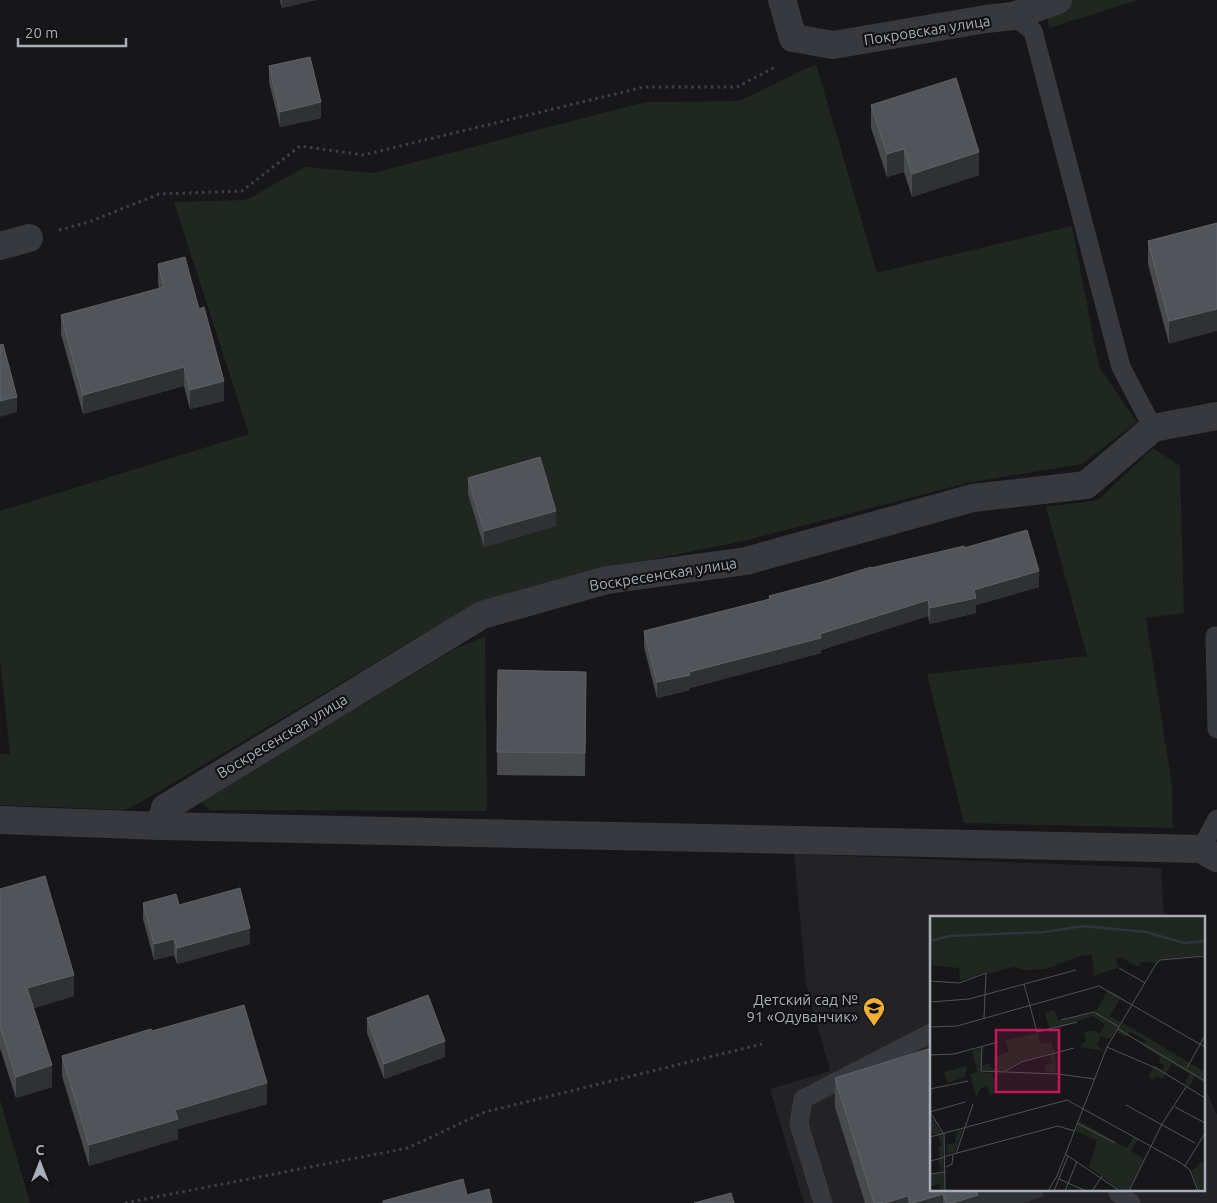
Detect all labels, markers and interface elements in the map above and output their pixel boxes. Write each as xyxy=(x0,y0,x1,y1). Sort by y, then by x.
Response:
street label: Покровская улица xyxy=(863,12,991,48)
scale bar xyxy=(18,15,125,47)
text: 20 m xyxy=(25,24,58,41)
street label: Воскресенская улица xyxy=(588,554,738,594)
street label: Воскресенская улица xyxy=(214,690,350,782)
inset map xyxy=(930,916,1204,1190)
place label: Детский сад № 91 «Одуванчик» xyxy=(747,991,858,1025)
school or university icon: Детский сад № 91 «Одуванчик» xyxy=(862,996,886,1027)
north arrow xyxy=(15,1138,65,1188)
text: С xyxy=(36,1142,45,1158)

